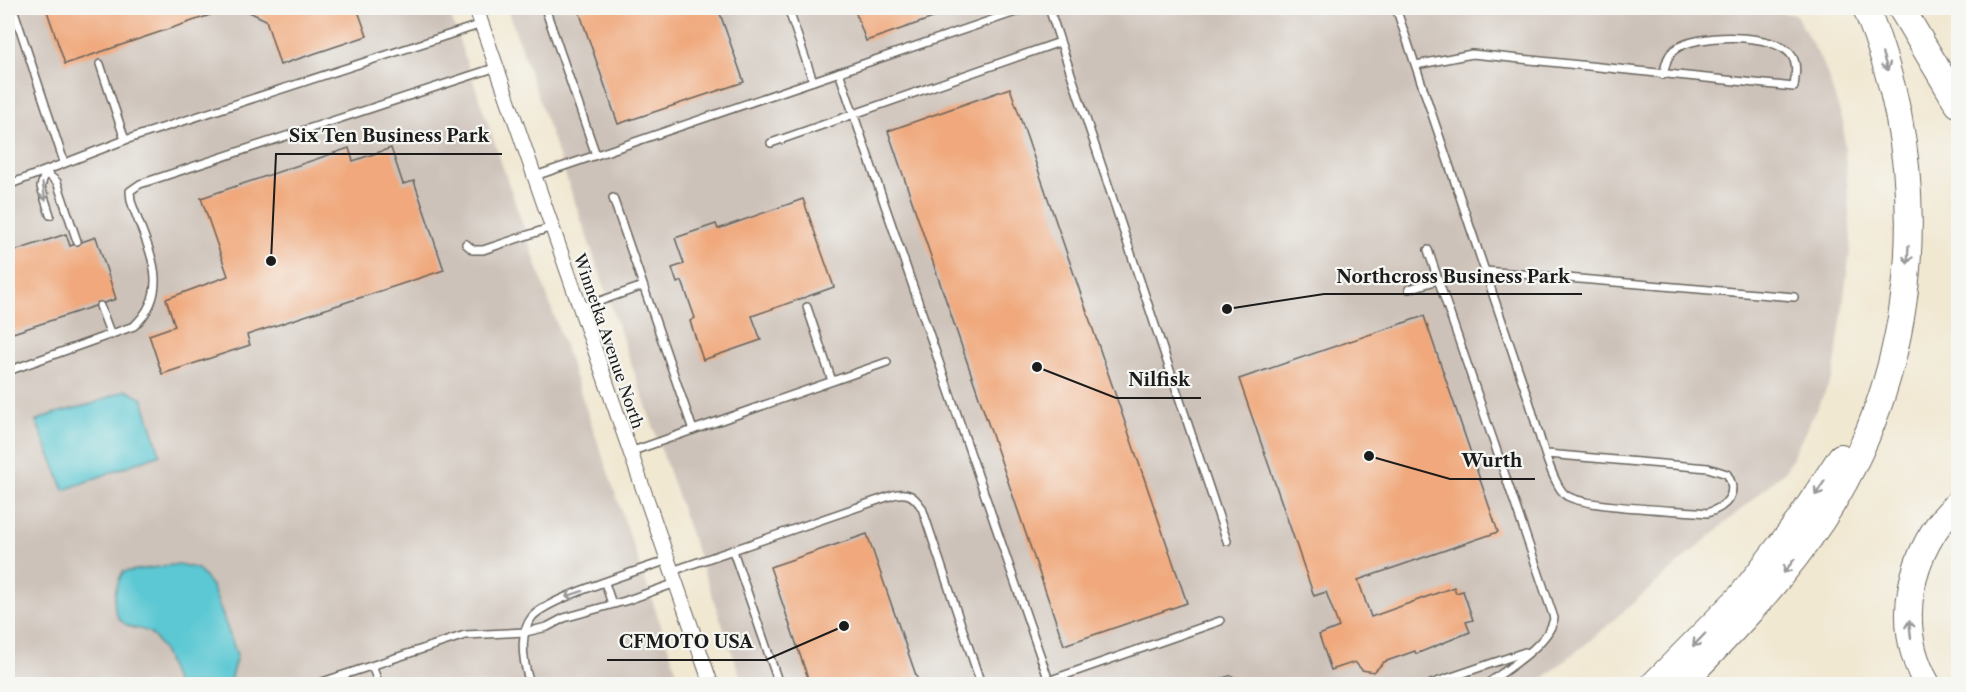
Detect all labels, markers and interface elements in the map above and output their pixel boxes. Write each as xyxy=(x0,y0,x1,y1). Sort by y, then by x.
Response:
one-way arrow xyxy=(1881,52,1892,71)
callout: Six Ten Business Park xyxy=(276,118,502,154)
text: Six Ten Business Park xyxy=(289,125,491,147)
one-way arrow xyxy=(39,182,50,201)
one-way arrow xyxy=(1903,245,1914,264)
street label: Winnetka Avenue North xyxy=(569,250,648,431)
callout: Northcross Business Park xyxy=(1324,258,1582,294)
text: Northcross Business Park xyxy=(1336,266,1571,288)
callout: Nilfisk xyxy=(1116,362,1201,398)
text: Nilfisk xyxy=(1128,369,1191,391)
callout: Wurth xyxy=(1450,443,1535,479)
text: Wurth xyxy=(1461,450,1523,472)
one-way arrow xyxy=(1814,479,1826,496)
one-way arrow xyxy=(1782,558,1795,574)
one-way arrow xyxy=(565,590,583,601)
one-way arrow xyxy=(1904,620,1915,640)
callout: CFMOTO USA xyxy=(607,624,766,660)
text: CFMOTO USA xyxy=(619,631,754,653)
one-way arrow xyxy=(1691,632,1706,647)

